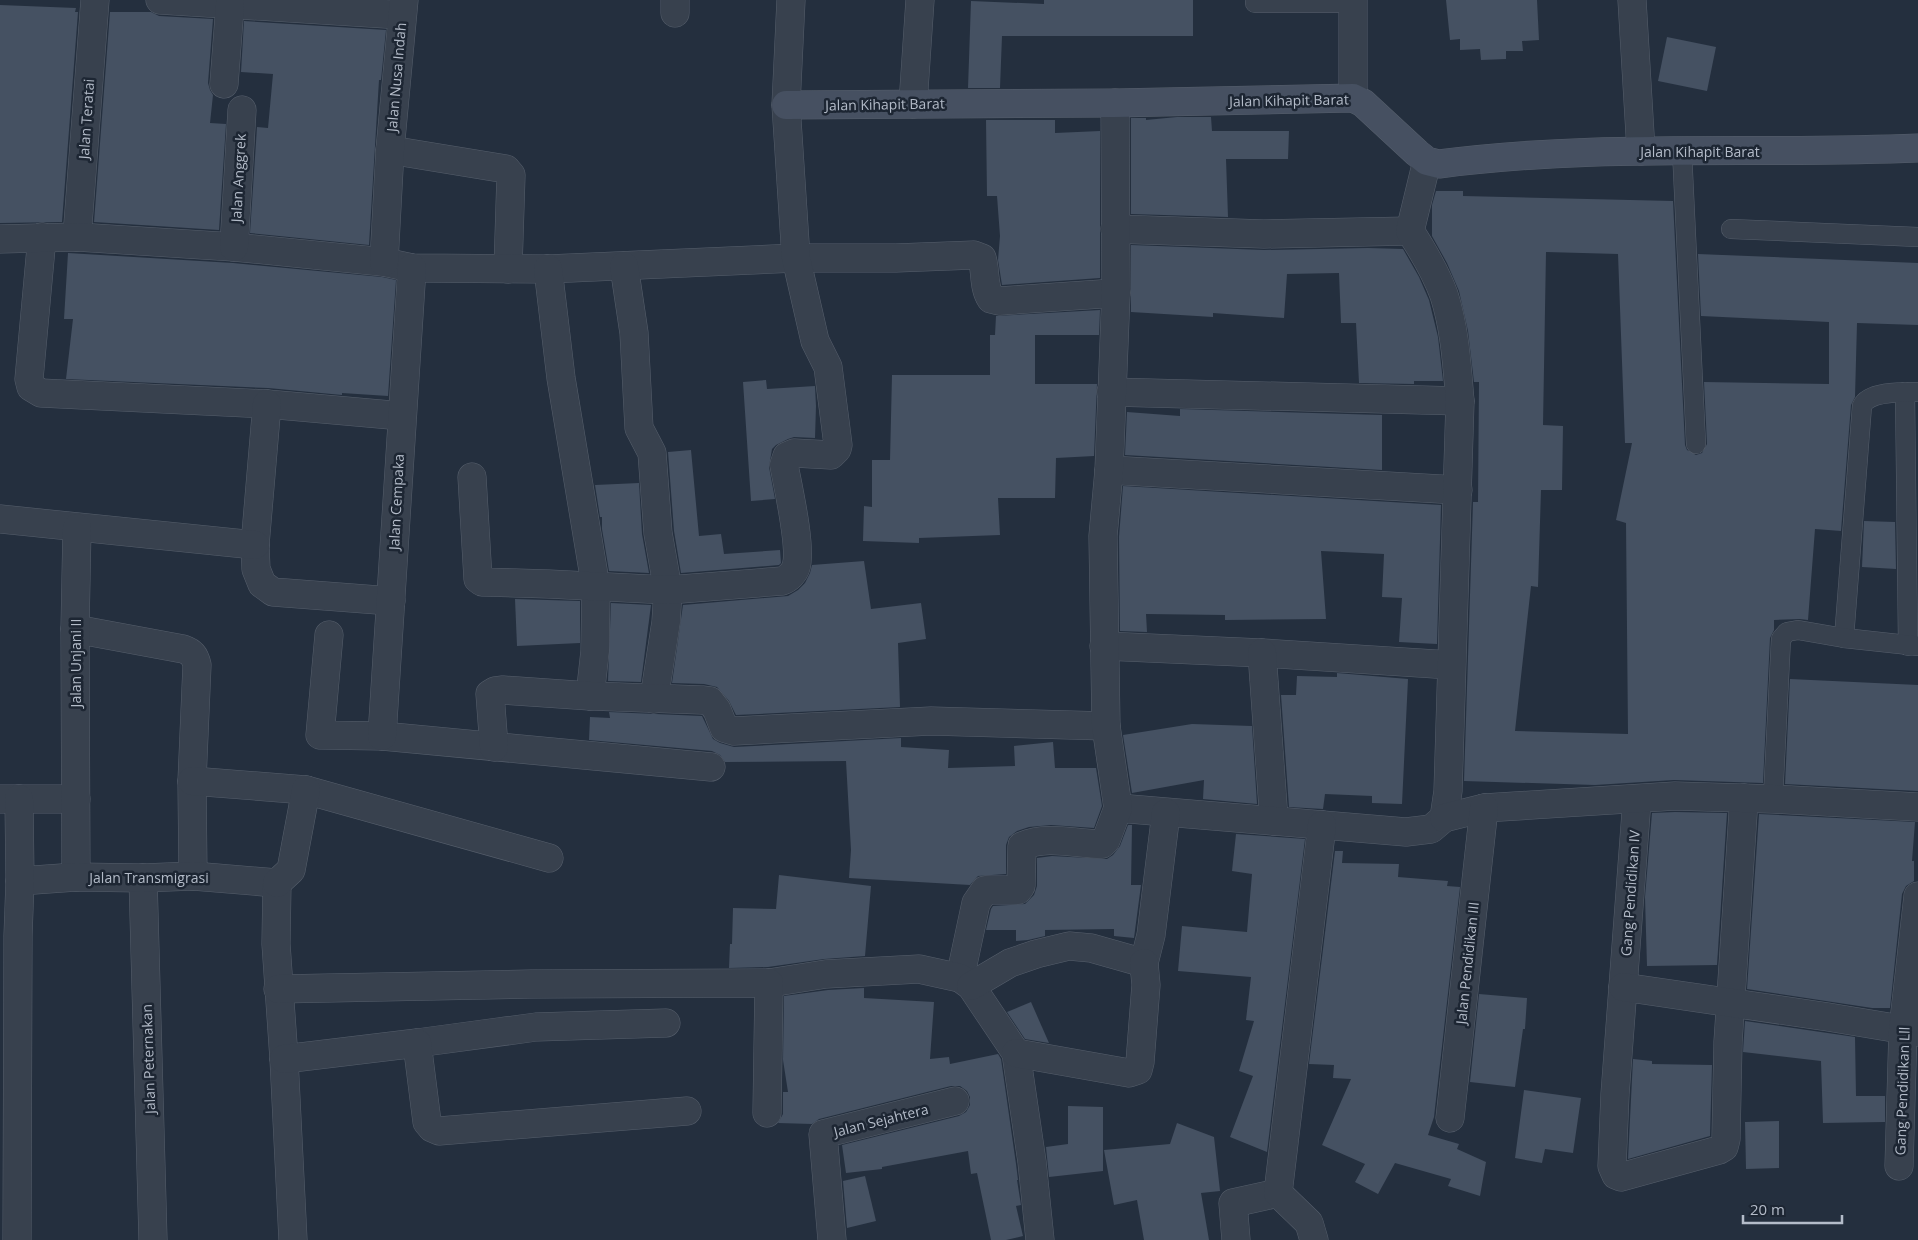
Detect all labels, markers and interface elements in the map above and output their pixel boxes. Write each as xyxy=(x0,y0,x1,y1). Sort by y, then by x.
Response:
street label: Jalan Nusa Indah xyxy=(382,22,410,134)
street label: Jalan Teratai xyxy=(74,78,98,162)
street label: Jalan Kihapit Barat xyxy=(1227,89,1349,111)
street label: Jalan Kihapit Barat xyxy=(823,93,945,115)
street label: Jalan Anggrek xyxy=(226,133,250,225)
street label: Jalan Kihapit Barat xyxy=(1638,142,1760,161)
street label: Jalan Cempaka xyxy=(384,453,408,553)
street label: Jalan Unjani II xyxy=(66,619,85,709)
street label: Gang Pendidikan IV xyxy=(1616,829,1644,957)
street label: Jalan Transmigrasi xyxy=(87,868,209,887)
street label: Jalan Pendidikan III xyxy=(1451,901,1483,1027)
street label: Jalan Peternakan xyxy=(137,1004,159,1116)
street label: Gang Pendidikan Lll xyxy=(1890,1026,1914,1156)
street label: Jalan Sejahtera xyxy=(830,1099,930,1141)
scale bar xyxy=(1743,1192,1842,1224)
text: 20 m xyxy=(1750,1199,1785,1219)

